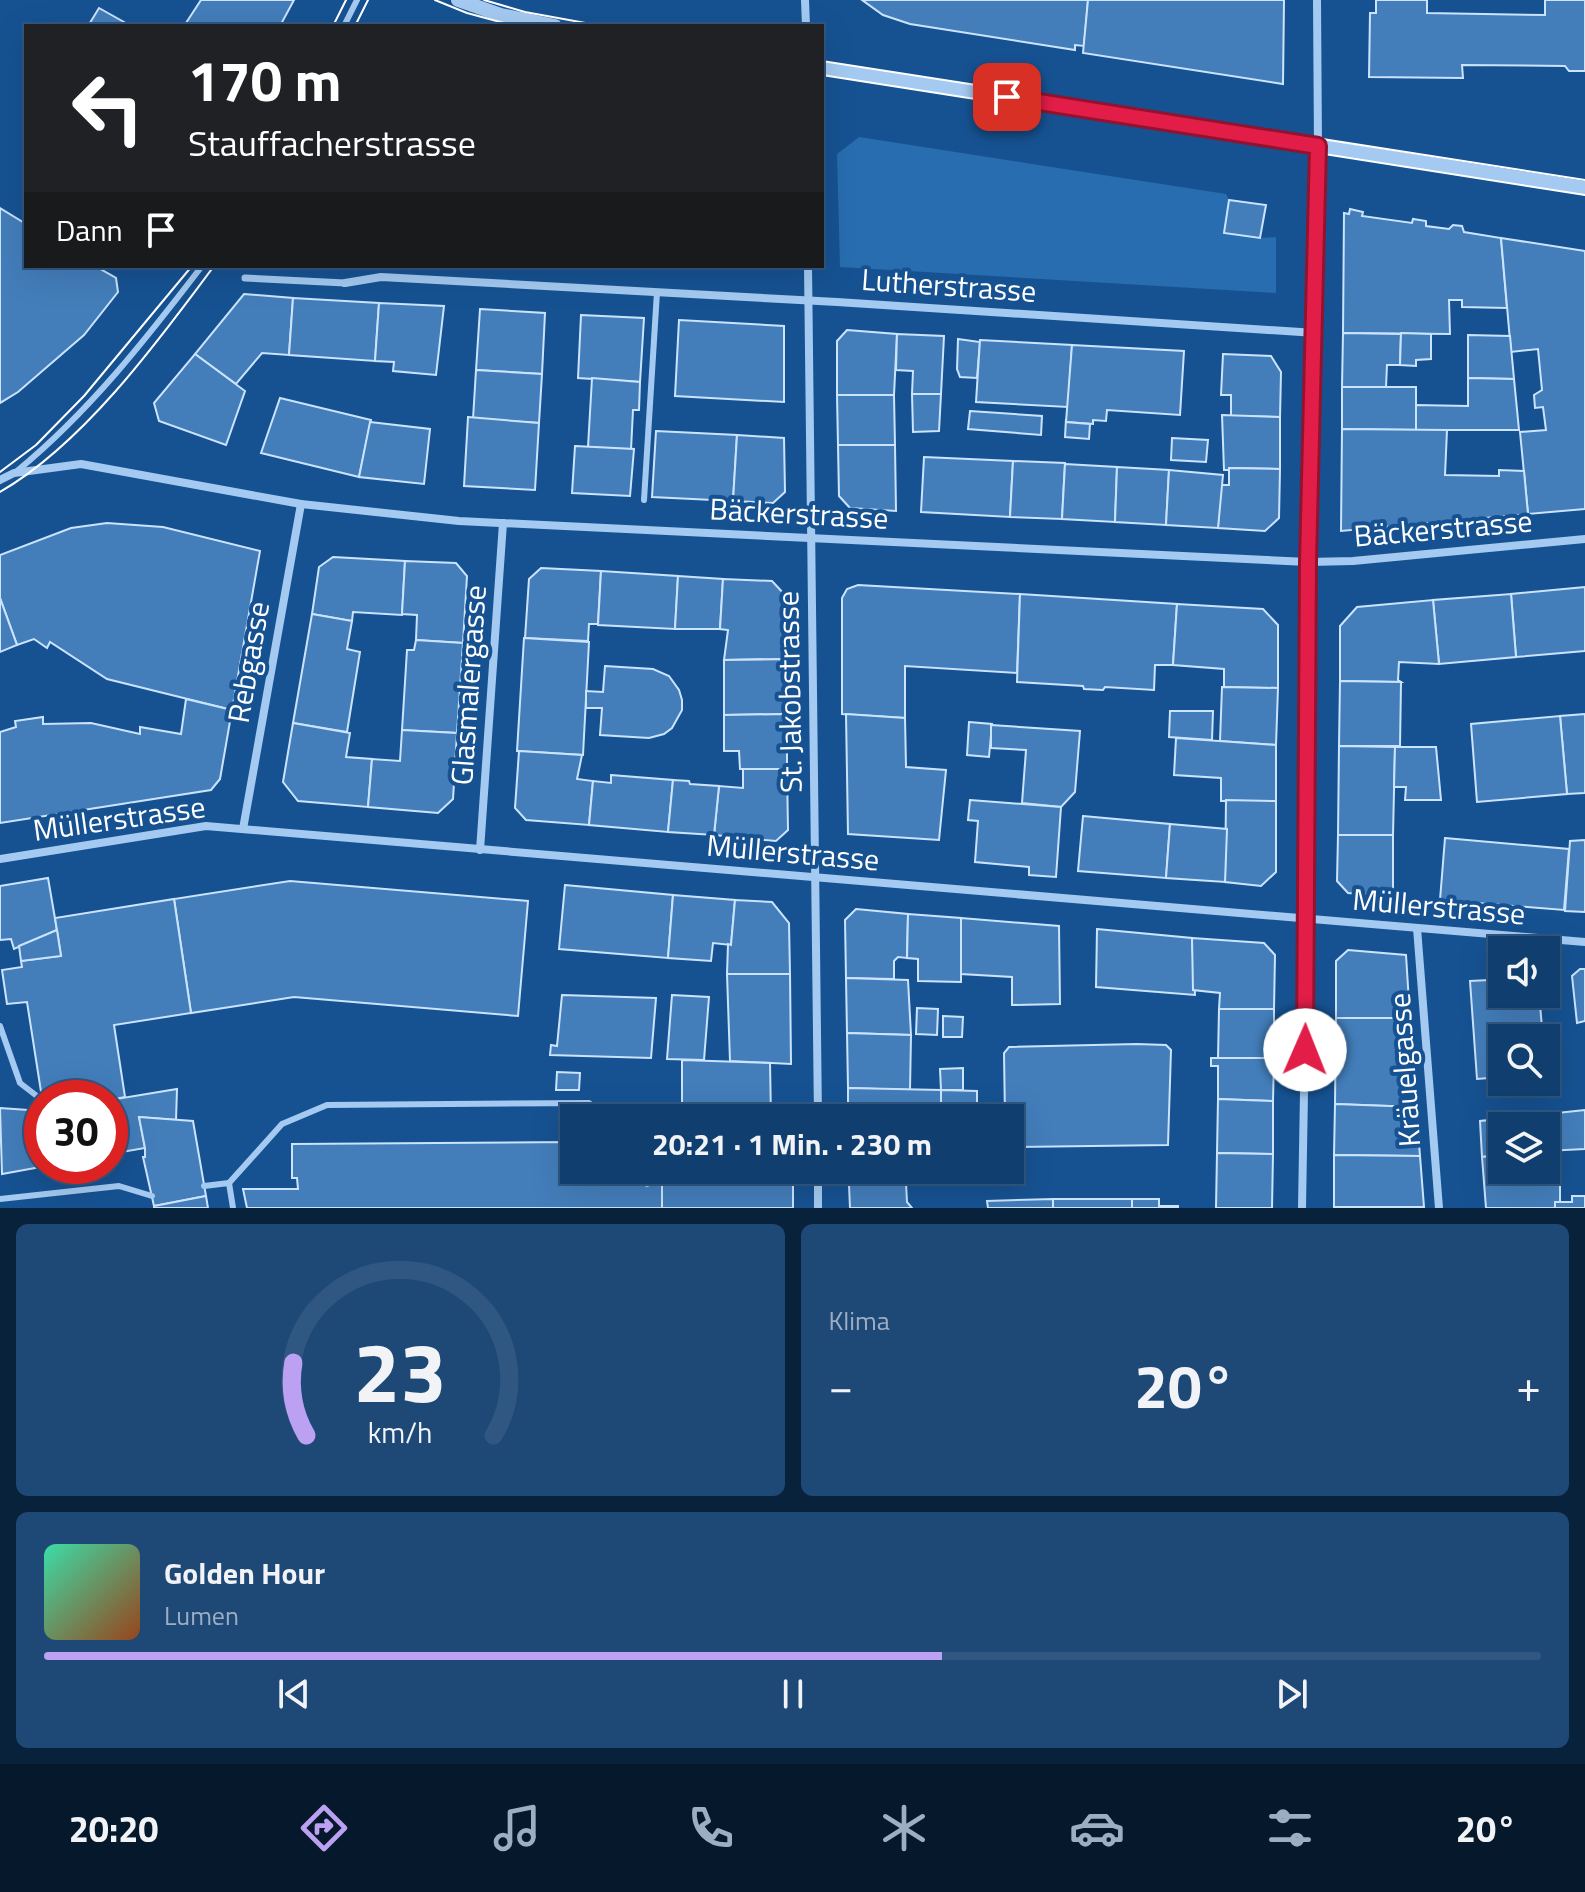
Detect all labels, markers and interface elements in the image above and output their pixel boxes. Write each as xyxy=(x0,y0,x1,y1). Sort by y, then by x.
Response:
text: 170 m xyxy=(188,38,341,123)
icon: left xyxy=(56,56,160,160)
pin xyxy=(973,63,1041,131)
icon: arrive xyxy=(985,75,1029,119)
text: Stauffacherstrasse xyxy=(188,115,476,170)
text: Dann xyxy=(56,207,123,253)
icon: arrive xyxy=(139,208,183,252)
street label: Lutherstrasse xyxy=(860,256,1038,314)
street label: Bäckerstrasse xyxy=(708,485,890,541)
street label: Bäckerstrasse xyxy=(1352,497,1534,559)
street label: Glasmalergasse xyxy=(438,584,498,786)
street label: St. Jakobstrasse xyxy=(764,591,814,793)
street label: Rebgasse xyxy=(215,598,281,726)
street label: Müllerstrasse xyxy=(30,783,208,853)
street label: Müllerstrasse xyxy=(705,822,881,882)
street label: Müllerstrasse xyxy=(1351,876,1527,936)
map controls xyxy=(1488,936,1560,1184)
button: sound xyxy=(1488,936,1560,1008)
street label: Kräuelgasse xyxy=(1376,992,1432,1148)
position arrow xyxy=(1263,1008,1347,1092)
button: search xyxy=(1488,1024,1560,1096)
speed limit sign: 30 xyxy=(24,1080,128,1184)
button: layers xyxy=(1488,1112,1560,1184)
text: 20:21 · 1 Min. · 230 m xyxy=(652,1121,932,1167)
text: Klima xyxy=(829,1301,890,1340)
text: 23 xyxy=(354,1308,447,1434)
text: 20° xyxy=(1134,1340,1235,1431)
text: − xyxy=(829,1352,853,1419)
text: + xyxy=(1516,1352,1541,1419)
text: km/h xyxy=(368,1411,433,1454)
text: Golden Hour xyxy=(164,1550,325,1596)
text: Lumen xyxy=(164,1596,239,1635)
icon: previous xyxy=(272,1672,316,1716)
icon: pause xyxy=(771,1672,815,1716)
icon: next xyxy=(1270,1672,1314,1716)
icon: directions xyxy=(296,1800,352,1856)
icon: music xyxy=(489,1800,545,1856)
icon: phone xyxy=(683,1800,739,1856)
icon: climate xyxy=(876,1800,932,1856)
icon: car xyxy=(1069,1800,1125,1856)
icon: filters xyxy=(1262,1800,1318,1856)
text: 20:20 xyxy=(69,1801,159,1856)
text: 20° xyxy=(1456,1801,1516,1856)

